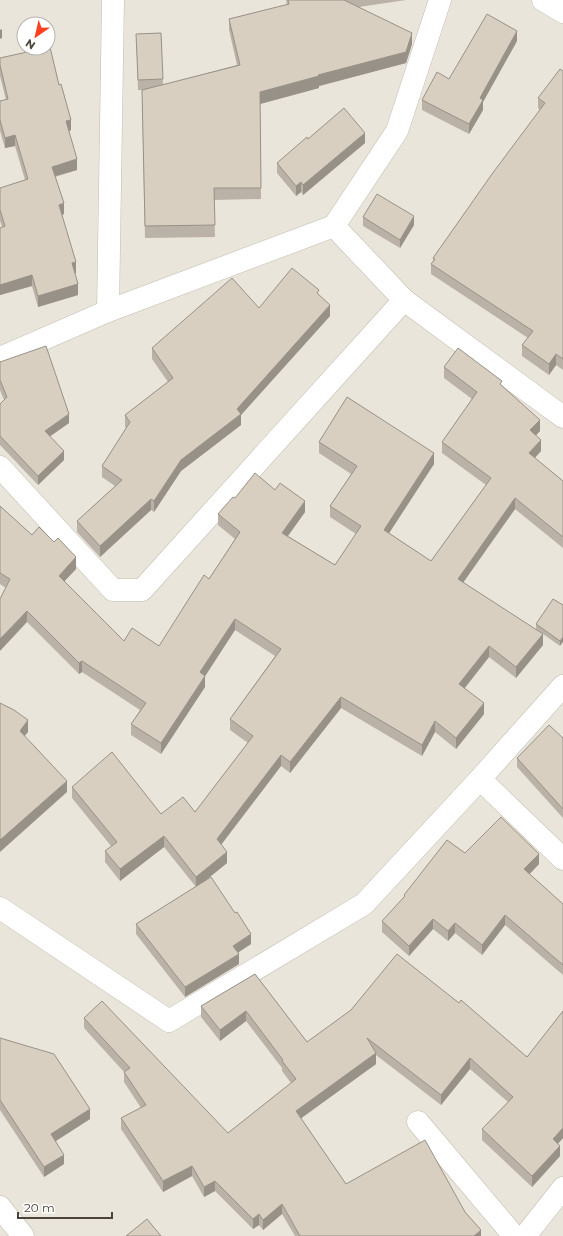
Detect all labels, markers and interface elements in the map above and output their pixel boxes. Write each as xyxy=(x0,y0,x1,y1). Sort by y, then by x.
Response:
north arrow xyxy=(16,16,56,56)
text: N xyxy=(23,36,38,53)
scale bar xyxy=(18,1194,112,1220)
text: 20 m xyxy=(24,1200,55,1215)

